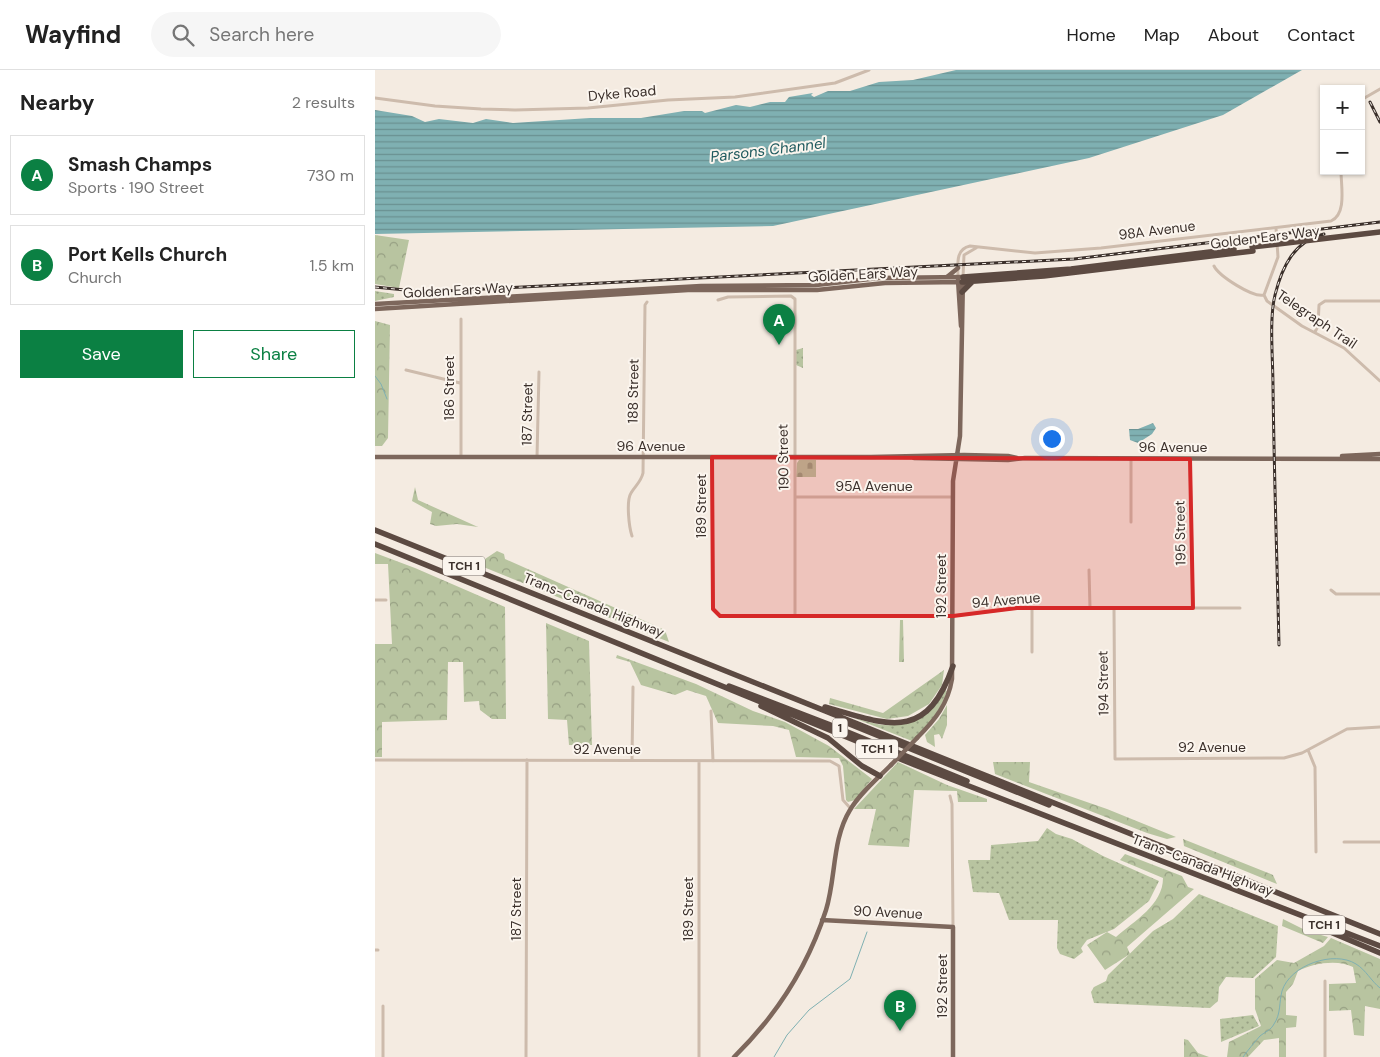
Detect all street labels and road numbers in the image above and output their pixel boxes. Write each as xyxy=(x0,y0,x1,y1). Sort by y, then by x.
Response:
street label: Dyke Road xyxy=(587,81,657,105)
street label: 98A Avenue xyxy=(1118,216,1196,244)
street label: Golden Ears Way xyxy=(1209,221,1321,253)
street label: Golden Ears Way xyxy=(808,262,919,286)
street label: Golden Ears Way xyxy=(403,278,514,302)
street label: Telegraph Trail xyxy=(1273,286,1361,352)
street label: 186 Street xyxy=(440,355,458,421)
street label: 188 Street xyxy=(623,358,643,424)
street label: 187 Street xyxy=(517,382,537,446)
street label: 190 Street xyxy=(773,424,793,490)
street label: 96 Avenue xyxy=(617,437,685,455)
street label: 96 Avenue xyxy=(1139,438,1207,456)
street label: 189 Street xyxy=(692,474,710,538)
street label: 95A Avenue xyxy=(835,477,913,495)
street label: 195 Street xyxy=(1170,500,1190,566)
street label: 192 Street xyxy=(932,554,950,618)
road number: TCH 1 xyxy=(443,556,485,576)
street label: Trans-Canada Highway xyxy=(521,569,667,642)
street label: 94 Avenue xyxy=(971,588,1041,612)
street label: 194 Street xyxy=(1093,650,1113,716)
road number: 1 xyxy=(833,718,847,738)
street label: 92 Avenue xyxy=(1178,738,1246,756)
street label: 92 Avenue xyxy=(573,740,641,758)
road number: TCH 1 xyxy=(856,740,898,759)
street label: Trans-Canada Highway xyxy=(1130,830,1277,900)
street label: 187 Street xyxy=(507,877,525,941)
street label: 189 Street xyxy=(679,877,697,941)
street label: 90 Avenue xyxy=(853,901,923,923)
road number: TCH 1 xyxy=(1303,916,1345,934)
street label: 192 Street xyxy=(933,954,951,1018)

